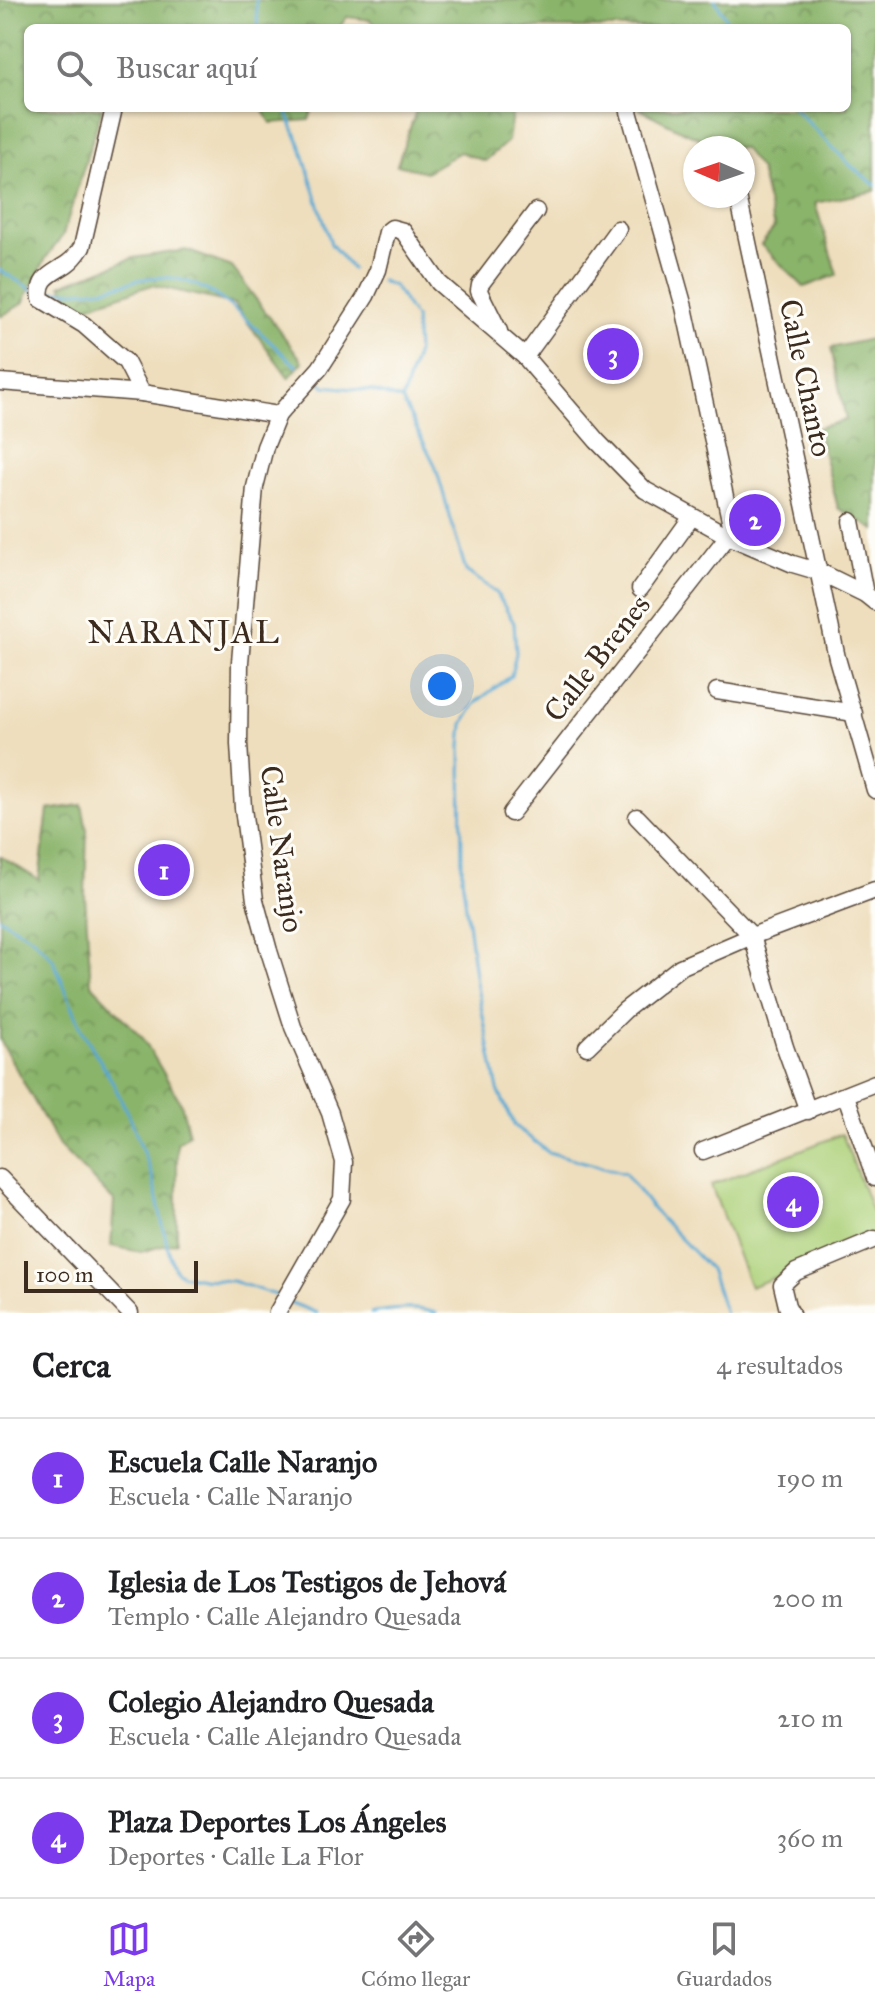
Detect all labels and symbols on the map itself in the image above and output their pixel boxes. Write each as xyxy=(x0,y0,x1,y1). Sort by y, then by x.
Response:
north arrow xyxy=(683,136,755,208)
street label: Calle Chanto xyxy=(772,296,840,460)
pin: 3 xyxy=(587,324,639,384)
pin: 2 xyxy=(729,490,781,550)
street label: Calle Brenes xyxy=(536,587,658,729)
district label: NARANJAL xyxy=(87,613,281,652)
your location xyxy=(422,666,462,706)
street label: Calle Naranjo xyxy=(252,763,312,935)
pin: 1 xyxy=(138,840,190,900)
pin: 4 xyxy=(767,1172,819,1232)
scale bar xyxy=(24,1257,198,1293)

